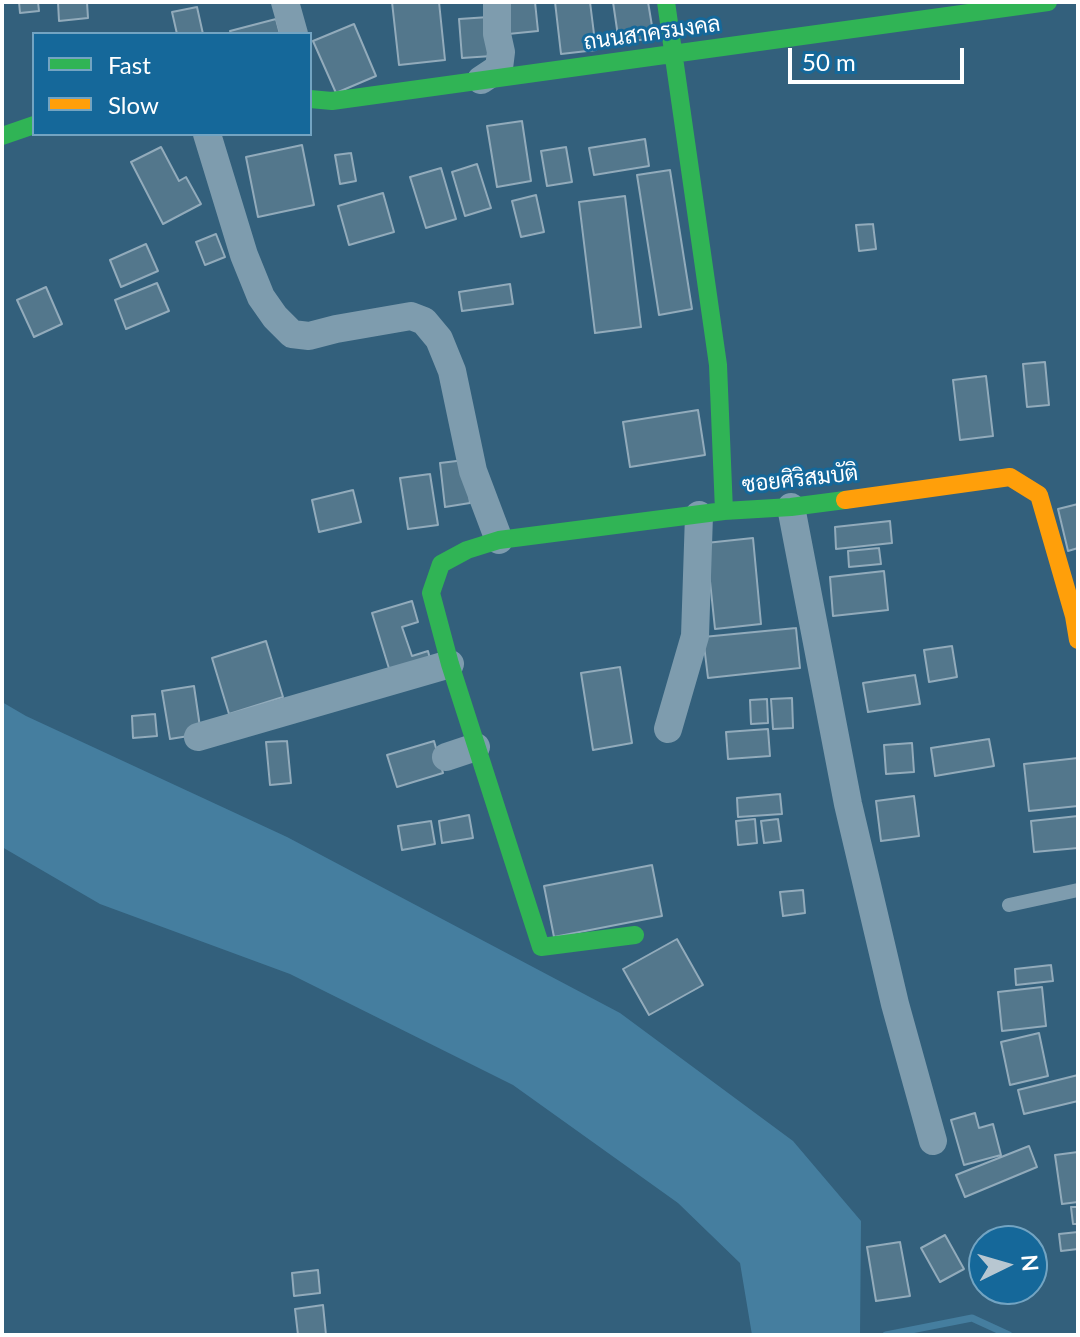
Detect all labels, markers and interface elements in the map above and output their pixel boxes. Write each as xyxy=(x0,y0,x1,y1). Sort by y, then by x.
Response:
street label: ถนนสาครมงคล xyxy=(582,10,722,56)
legend xyxy=(32,32,312,136)
scale bar xyxy=(792,32,968,82)
text: 50 m xyxy=(802,47,856,76)
text: Fast xyxy=(108,50,151,79)
text: Slow xyxy=(108,90,159,119)
street label: ซอยศิริสมบัติ xyxy=(741,460,859,498)
north arrow xyxy=(968,1225,1048,1305)
text: N xyxy=(1016,1253,1045,1273)

